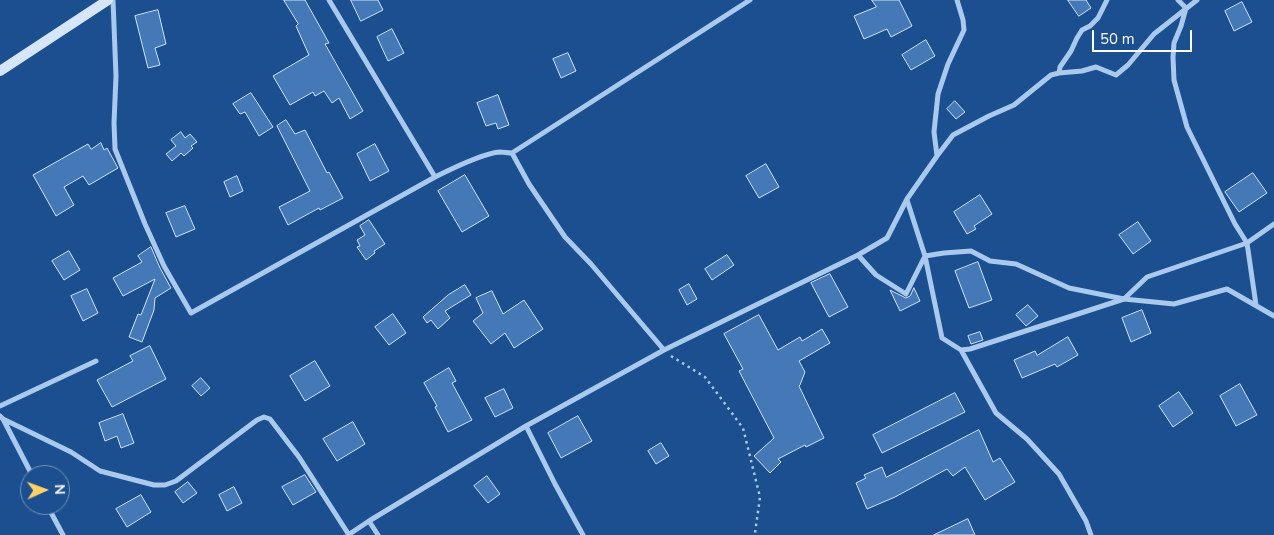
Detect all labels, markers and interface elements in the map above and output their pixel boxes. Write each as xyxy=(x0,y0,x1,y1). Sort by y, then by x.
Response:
scale bar xyxy=(1094,20,1194,52)
text: 50 m xyxy=(1100,29,1135,49)
north arrow xyxy=(20,465,70,515)
text: N xyxy=(50,484,69,495)

